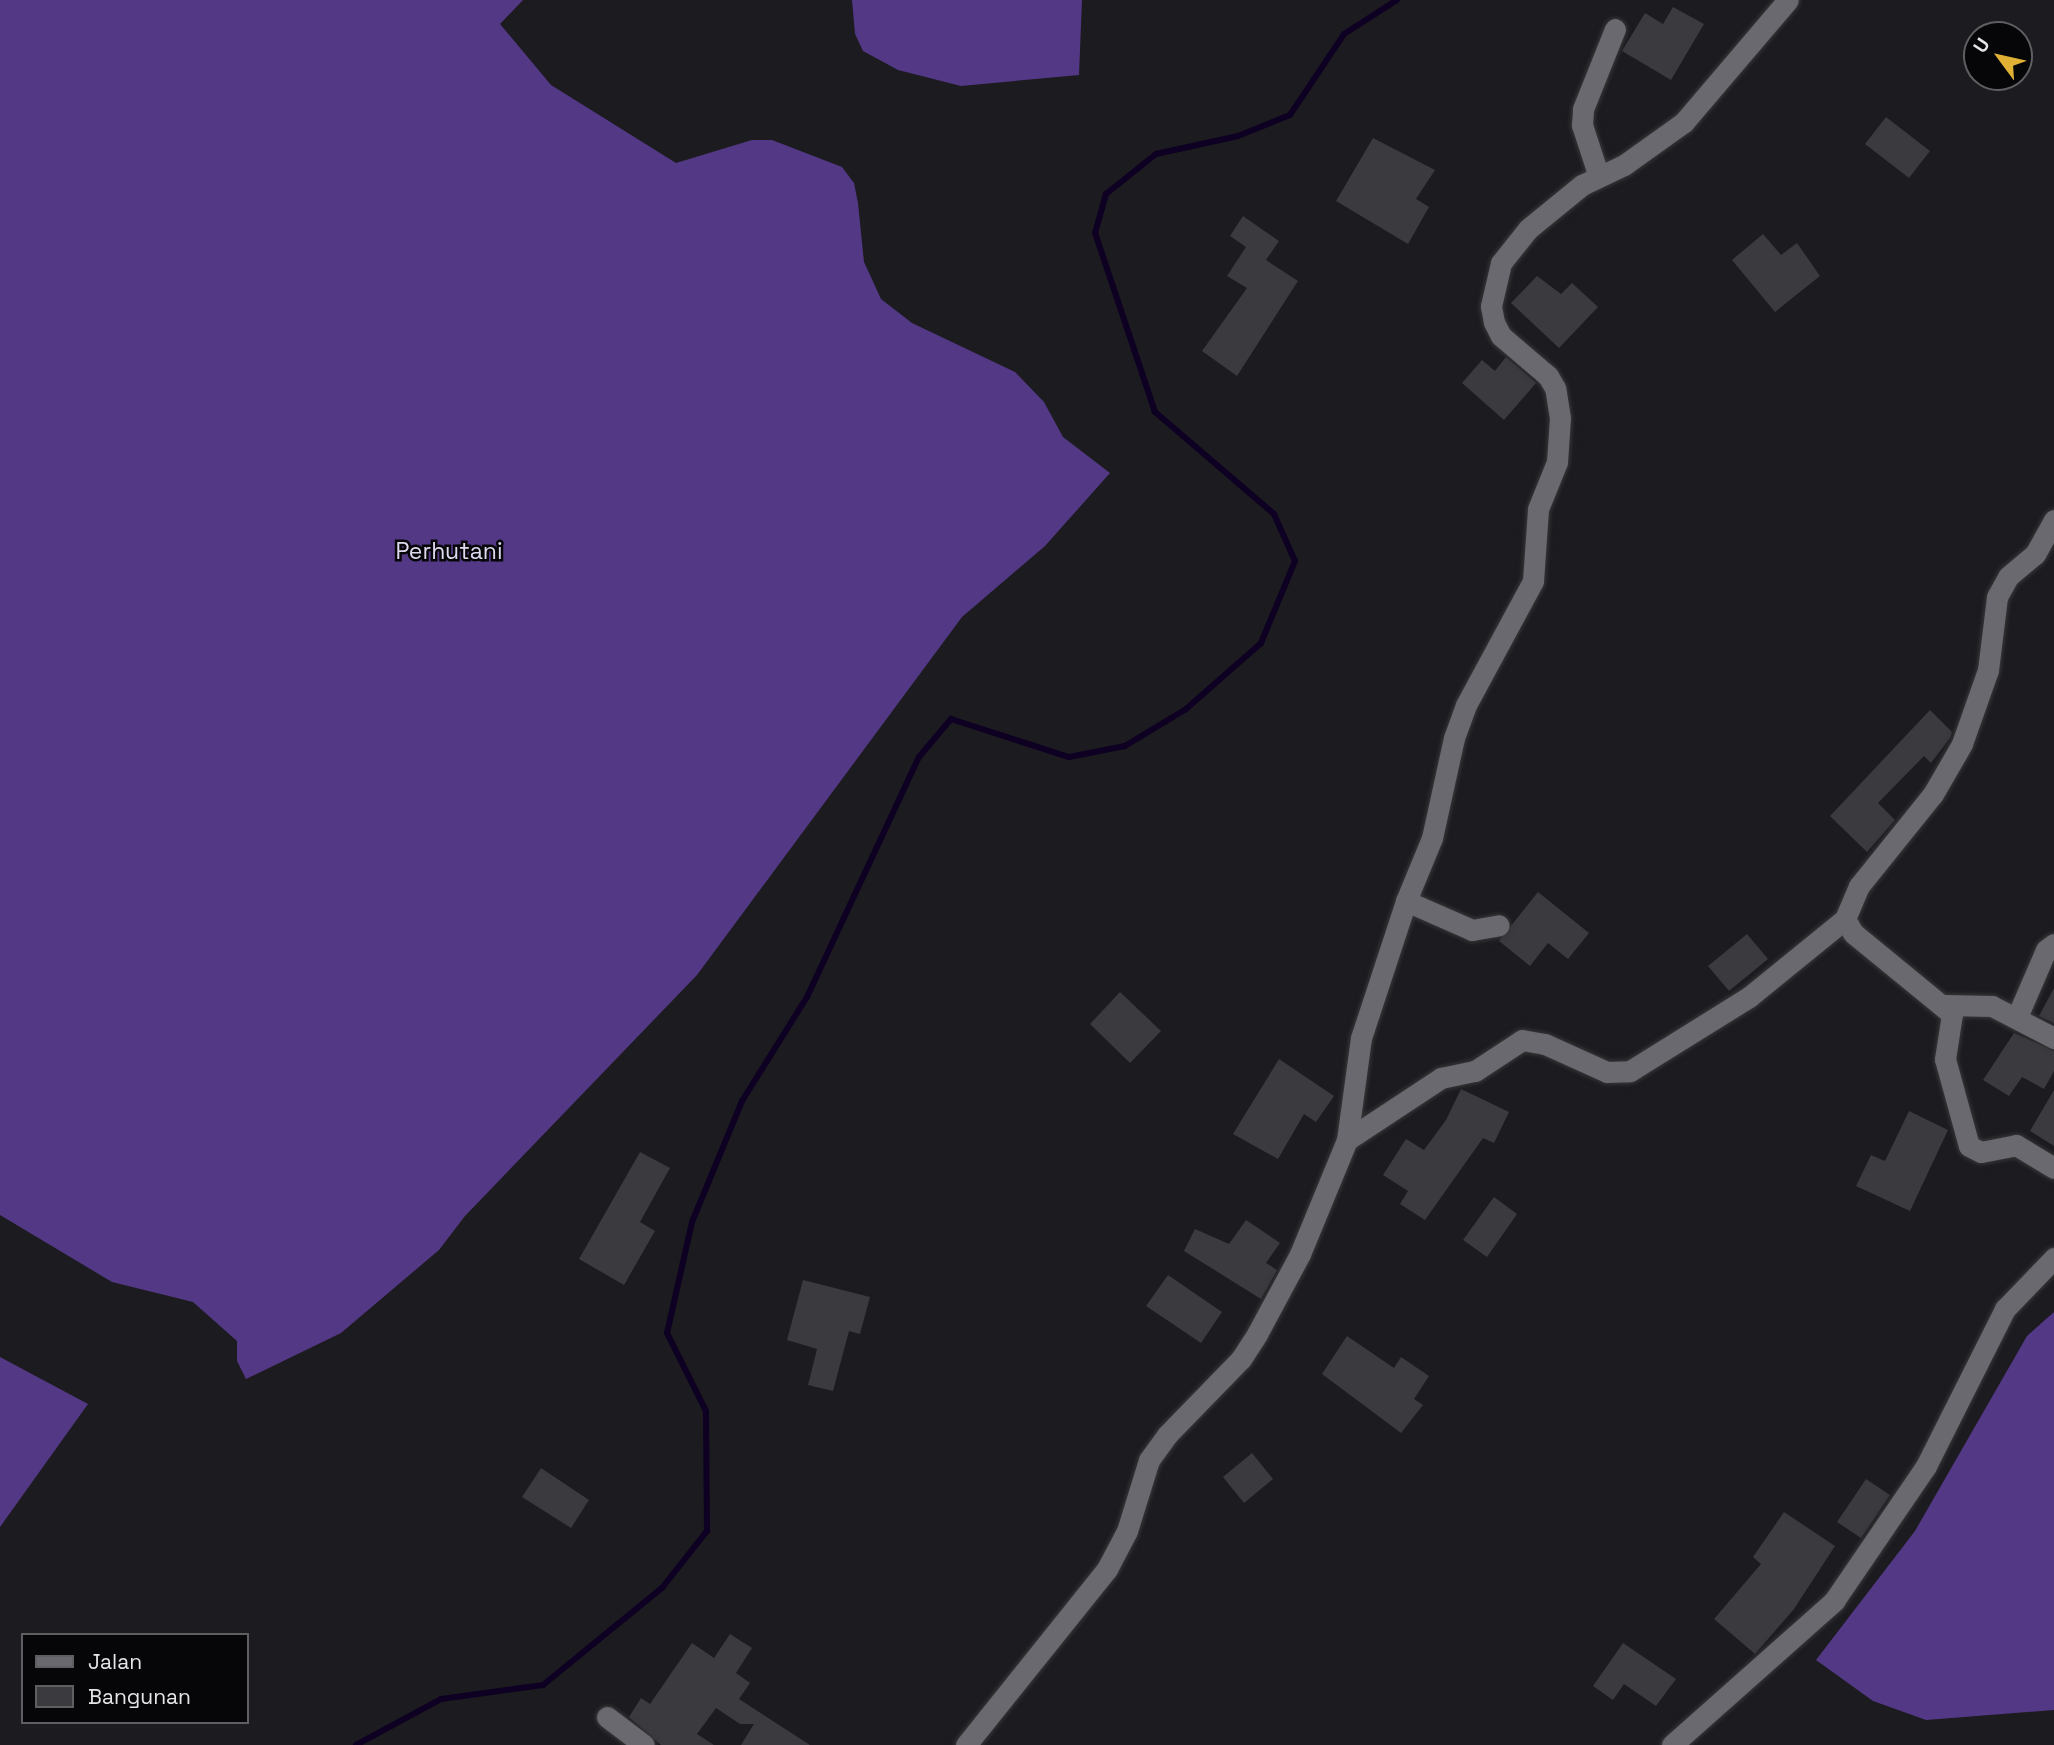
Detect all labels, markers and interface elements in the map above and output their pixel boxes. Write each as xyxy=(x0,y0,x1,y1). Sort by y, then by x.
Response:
north arrow xyxy=(1963,21,2033,91)
text: U xyxy=(1968,33,1996,58)
park label: Perhutani xyxy=(395,537,503,565)
legend xyxy=(21,1633,248,1724)
text: Jalan xyxy=(88,1648,142,1675)
text: Bangunan xyxy=(88,1683,191,1710)

